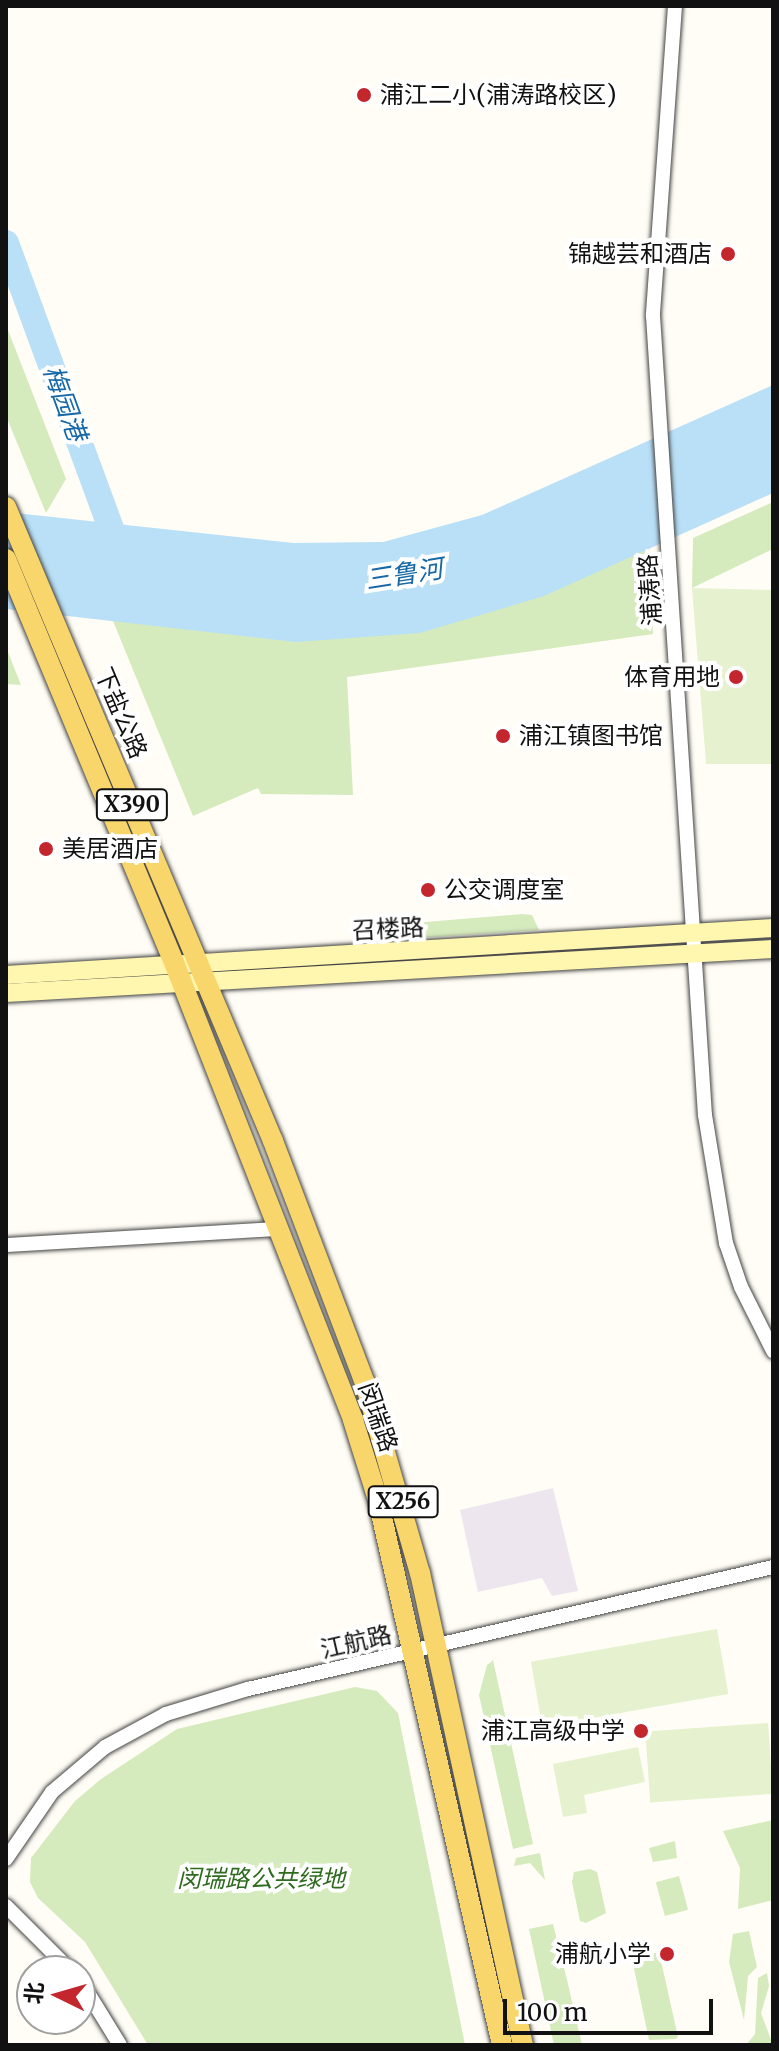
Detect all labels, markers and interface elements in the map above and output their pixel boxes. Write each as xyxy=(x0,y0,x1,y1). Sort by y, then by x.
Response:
place label: 浦江二小(浦涛路校区) xyxy=(380,81,617,109)
marker: 浦江二小(浦涛路校区) xyxy=(355,86,373,104)
place label: 锦越芸和酒店 xyxy=(568,240,712,268)
marker: 锦越芸和酒店 xyxy=(719,245,737,263)
water label: 梅园港 xyxy=(37,361,93,445)
water label: 三鲁河 xyxy=(363,552,445,596)
street label: 浦涛路 xyxy=(633,553,667,627)
street label: 下盐公路 xyxy=(89,663,153,763)
place label: 体育用地 xyxy=(624,663,720,691)
marker: 体育用地 xyxy=(727,668,745,686)
place label: 浦江镇图书馆 xyxy=(519,722,663,750)
marker: 浦江镇图书馆 xyxy=(494,727,512,745)
road number: X390 xyxy=(94,787,170,823)
place label: 美居酒店 xyxy=(62,835,158,863)
marker: 美居酒店 xyxy=(37,840,55,858)
place label: 公交调度室 xyxy=(444,876,564,904)
marker: 公交调度室 xyxy=(419,881,437,899)
street label: 召楼路 xyxy=(351,913,425,945)
street label: 闵瑞路 xyxy=(353,1378,403,1456)
road number: X256 xyxy=(367,1484,439,1520)
street label: 江航路 xyxy=(318,1620,394,1664)
place label: 浦江高级中学 xyxy=(481,1717,625,1745)
marker: 浦江高级中学 xyxy=(632,1722,650,1740)
park label: 闵瑞路公共绿地 xyxy=(177,1865,345,1893)
place label: 浦航小学 xyxy=(555,1940,651,1968)
marker: 浦航小学 xyxy=(658,1945,676,1963)
north arrow xyxy=(16,1955,96,2035)
text: 北 xyxy=(19,1981,49,2005)
scale bar xyxy=(507,1983,717,2033)
text: 100 m xyxy=(517,1997,587,2028)

